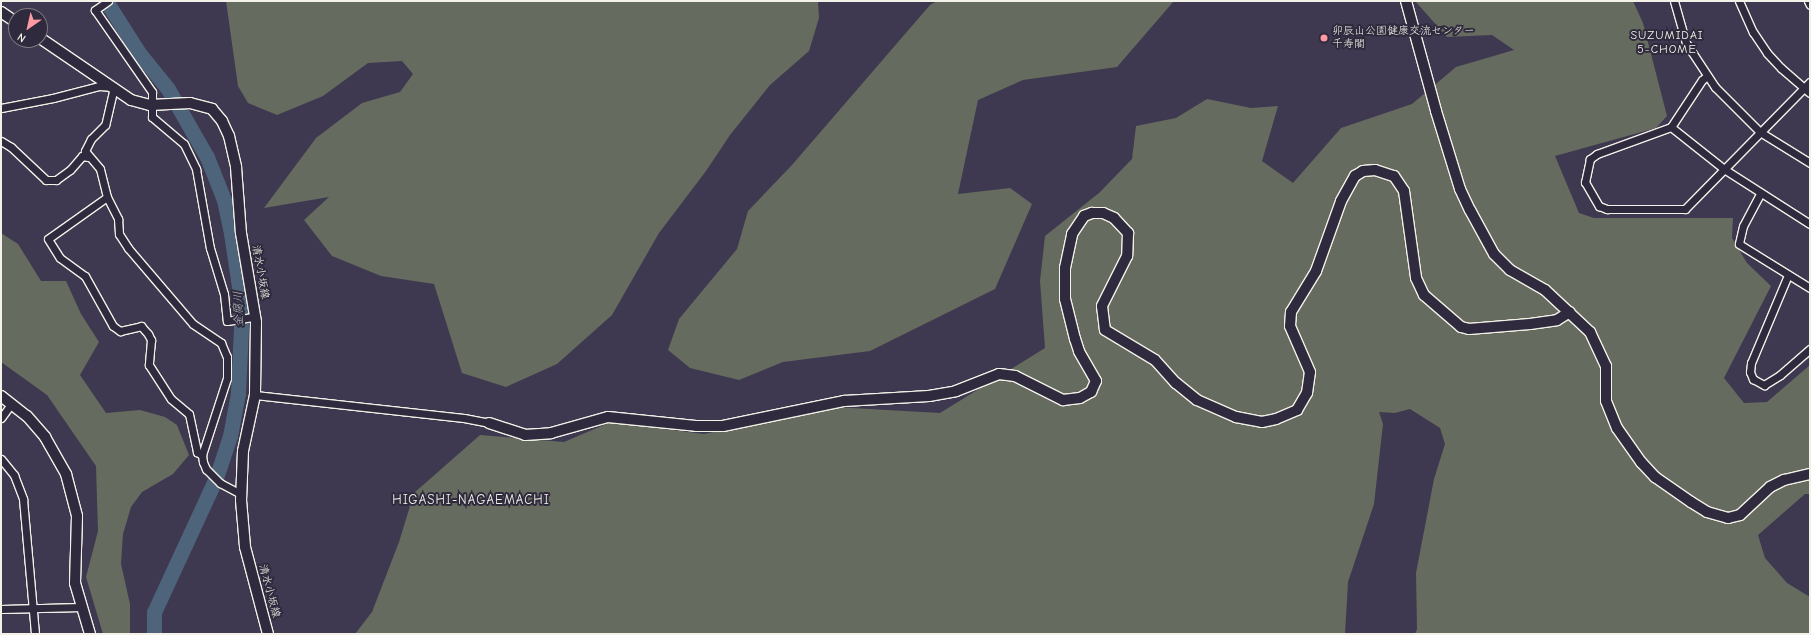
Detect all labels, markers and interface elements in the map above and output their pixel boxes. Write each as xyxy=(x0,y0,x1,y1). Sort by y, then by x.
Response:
north arrow xyxy=(8,8,48,48)
place label: 卯辰山公園健康交流センター 千寿閣 xyxy=(1332,25,1475,51)
district label: SUZUMIDAI 5-CHOME xyxy=(1630,29,1704,57)
text: N xyxy=(15,30,28,45)
marker: 卯辰山公園健康交流センター 千寿閣 xyxy=(1319,33,1329,43)
street label: 清水小坂線 xyxy=(249,244,271,300)
water label: 金腐川 xyxy=(231,291,247,327)
district label: HIGASHI-NAGAEMACHI xyxy=(392,492,550,508)
street label: 清水小坂線 xyxy=(256,563,282,619)

